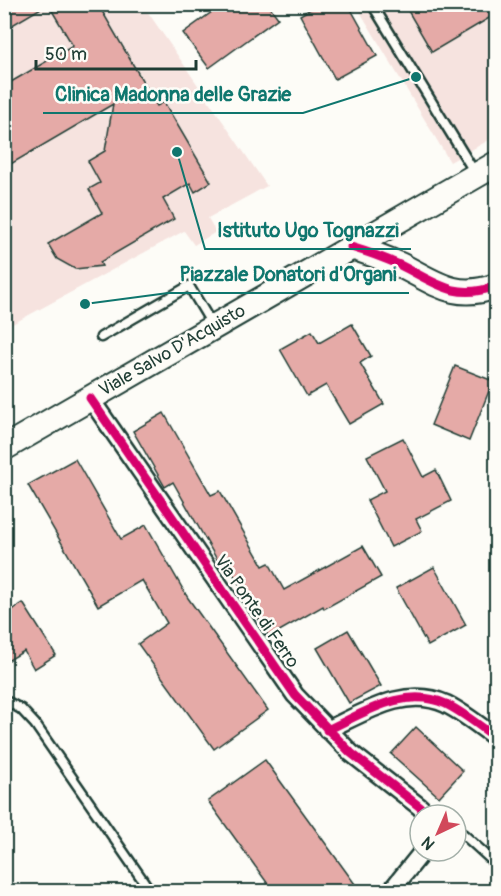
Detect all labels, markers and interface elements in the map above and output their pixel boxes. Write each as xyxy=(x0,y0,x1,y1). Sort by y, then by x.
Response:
scale bar xyxy=(36,33,196,71)
text: 50 m xyxy=(45,43,87,66)
callout: Clinica Madonna delle Grazie xyxy=(43,75,303,113)
text: Clinica Madonna delle Grazie xyxy=(55,82,292,107)
callout: Istituto Ugo Tognazzi xyxy=(205,211,411,249)
text: Istituto Ugo Tognazzi xyxy=(217,218,399,243)
callout: Piazzale Donatori d'Organi xyxy=(168,255,409,293)
text: Piazzale Donatori d'Organi xyxy=(179,262,397,287)
street label: Viale Salvo D'Acquisto xyxy=(95,299,250,402)
street label: Via Ponte di Ferro xyxy=(209,550,304,673)
north arrow xyxy=(408,803,468,863)
text: N xyxy=(417,832,439,854)

